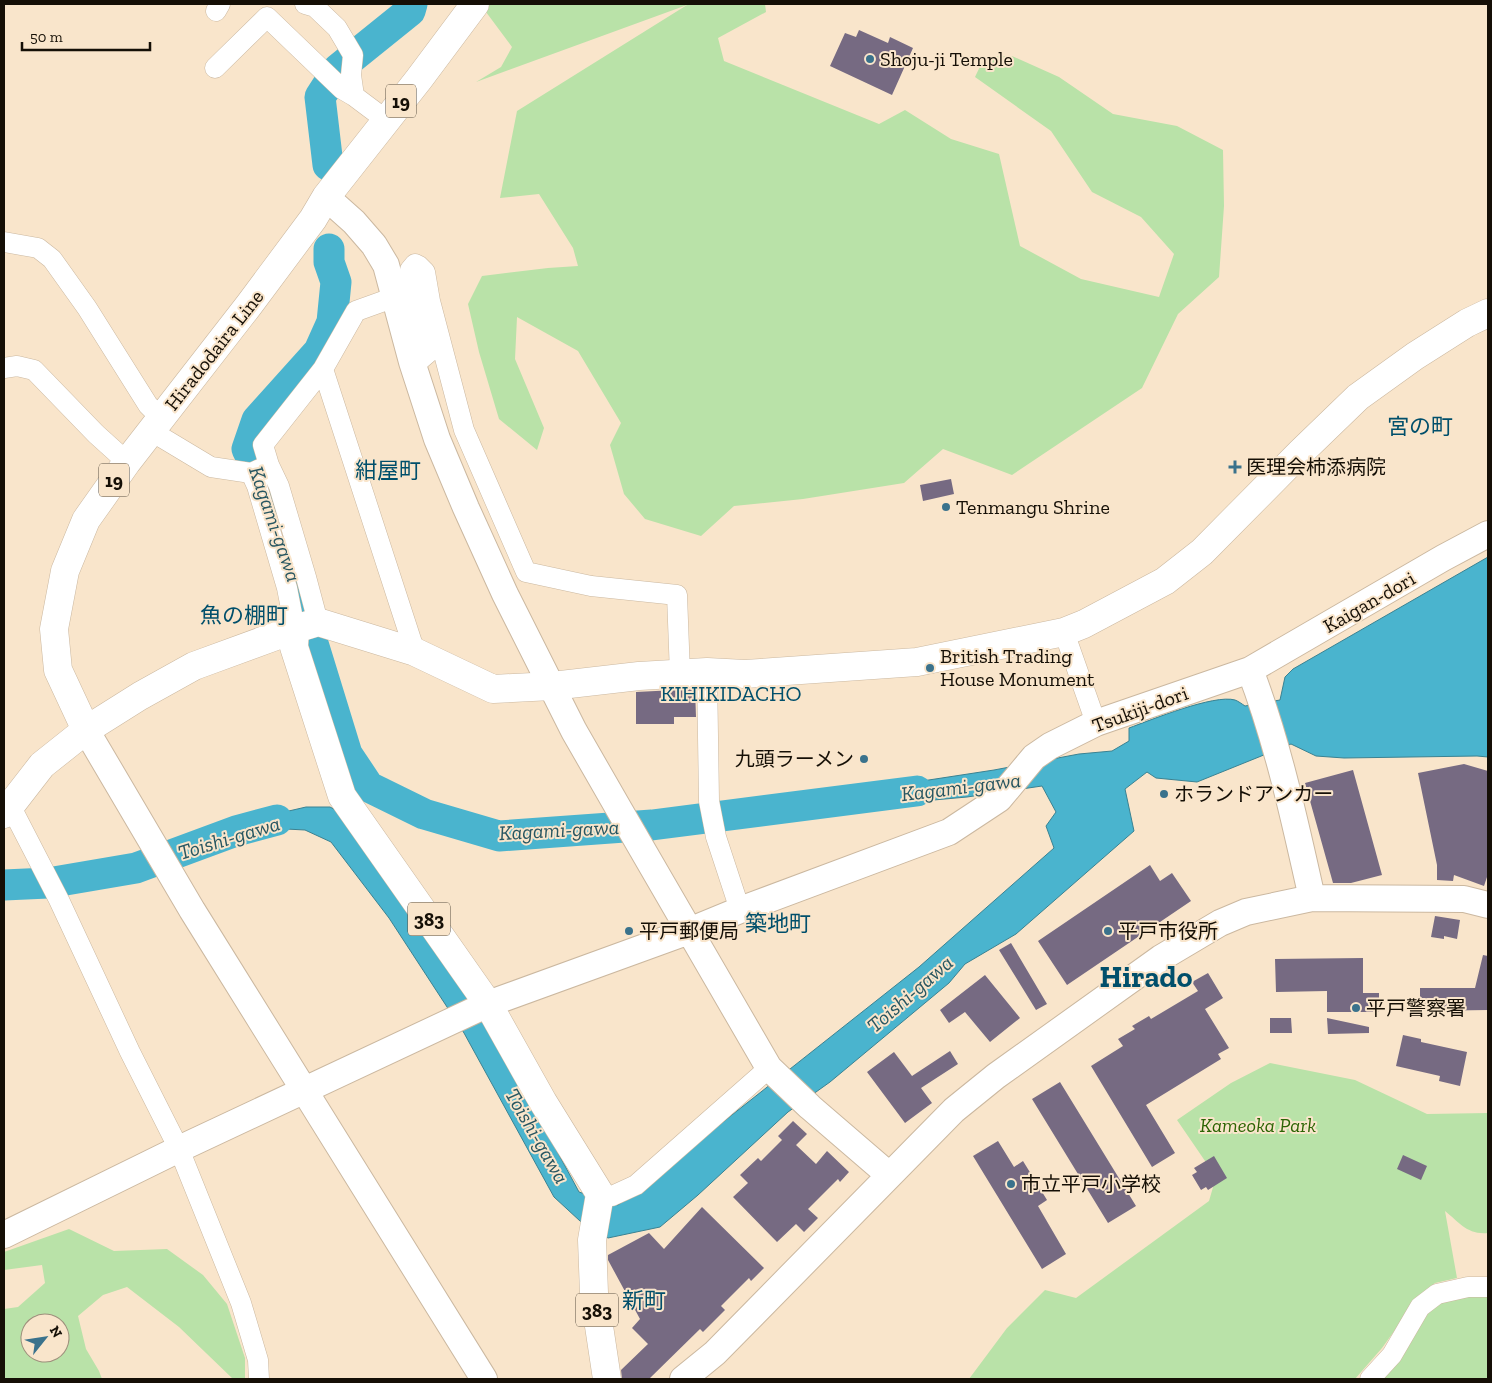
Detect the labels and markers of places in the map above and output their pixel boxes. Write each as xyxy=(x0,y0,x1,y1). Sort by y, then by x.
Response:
place label: Shoju-ji Temple xyxy=(880,47,1013,71)
marker: Shoju-ji Temple xyxy=(864,53,876,65)
place label: 医理会柿添病院 xyxy=(1246,455,1386,479)
marker: 医理会柿添病院 xyxy=(1228,460,1242,474)
place label: Tenmangu Shrine xyxy=(956,495,1110,519)
marker: Tenmangu Shrine xyxy=(940,501,952,513)
place label: British Trading House Monument xyxy=(940,644,1095,691)
marker: British Trading House Monument xyxy=(924,662,936,674)
place label: 九頭ラーメン xyxy=(735,747,854,771)
marker: 九頭ラーメン xyxy=(858,753,870,765)
place label: ホランドアンカー xyxy=(1174,782,1333,806)
marker: ホランドアンカー xyxy=(1158,788,1170,800)
place label: 平戸郵便局 xyxy=(639,919,739,943)
place label: 平戸市役所 xyxy=(1118,919,1218,943)
marker: 平戸郵便局 xyxy=(623,925,635,937)
marker: 平戸市役所 xyxy=(1102,925,1114,937)
place label: 平戸警察署 xyxy=(1366,996,1466,1020)
marker: 平戸警察署 xyxy=(1350,1002,1362,1014)
place label: 市立平戸小学校 xyxy=(1021,1172,1161,1196)
marker: 市立平戸小学校 xyxy=(1005,1178,1017,1190)

